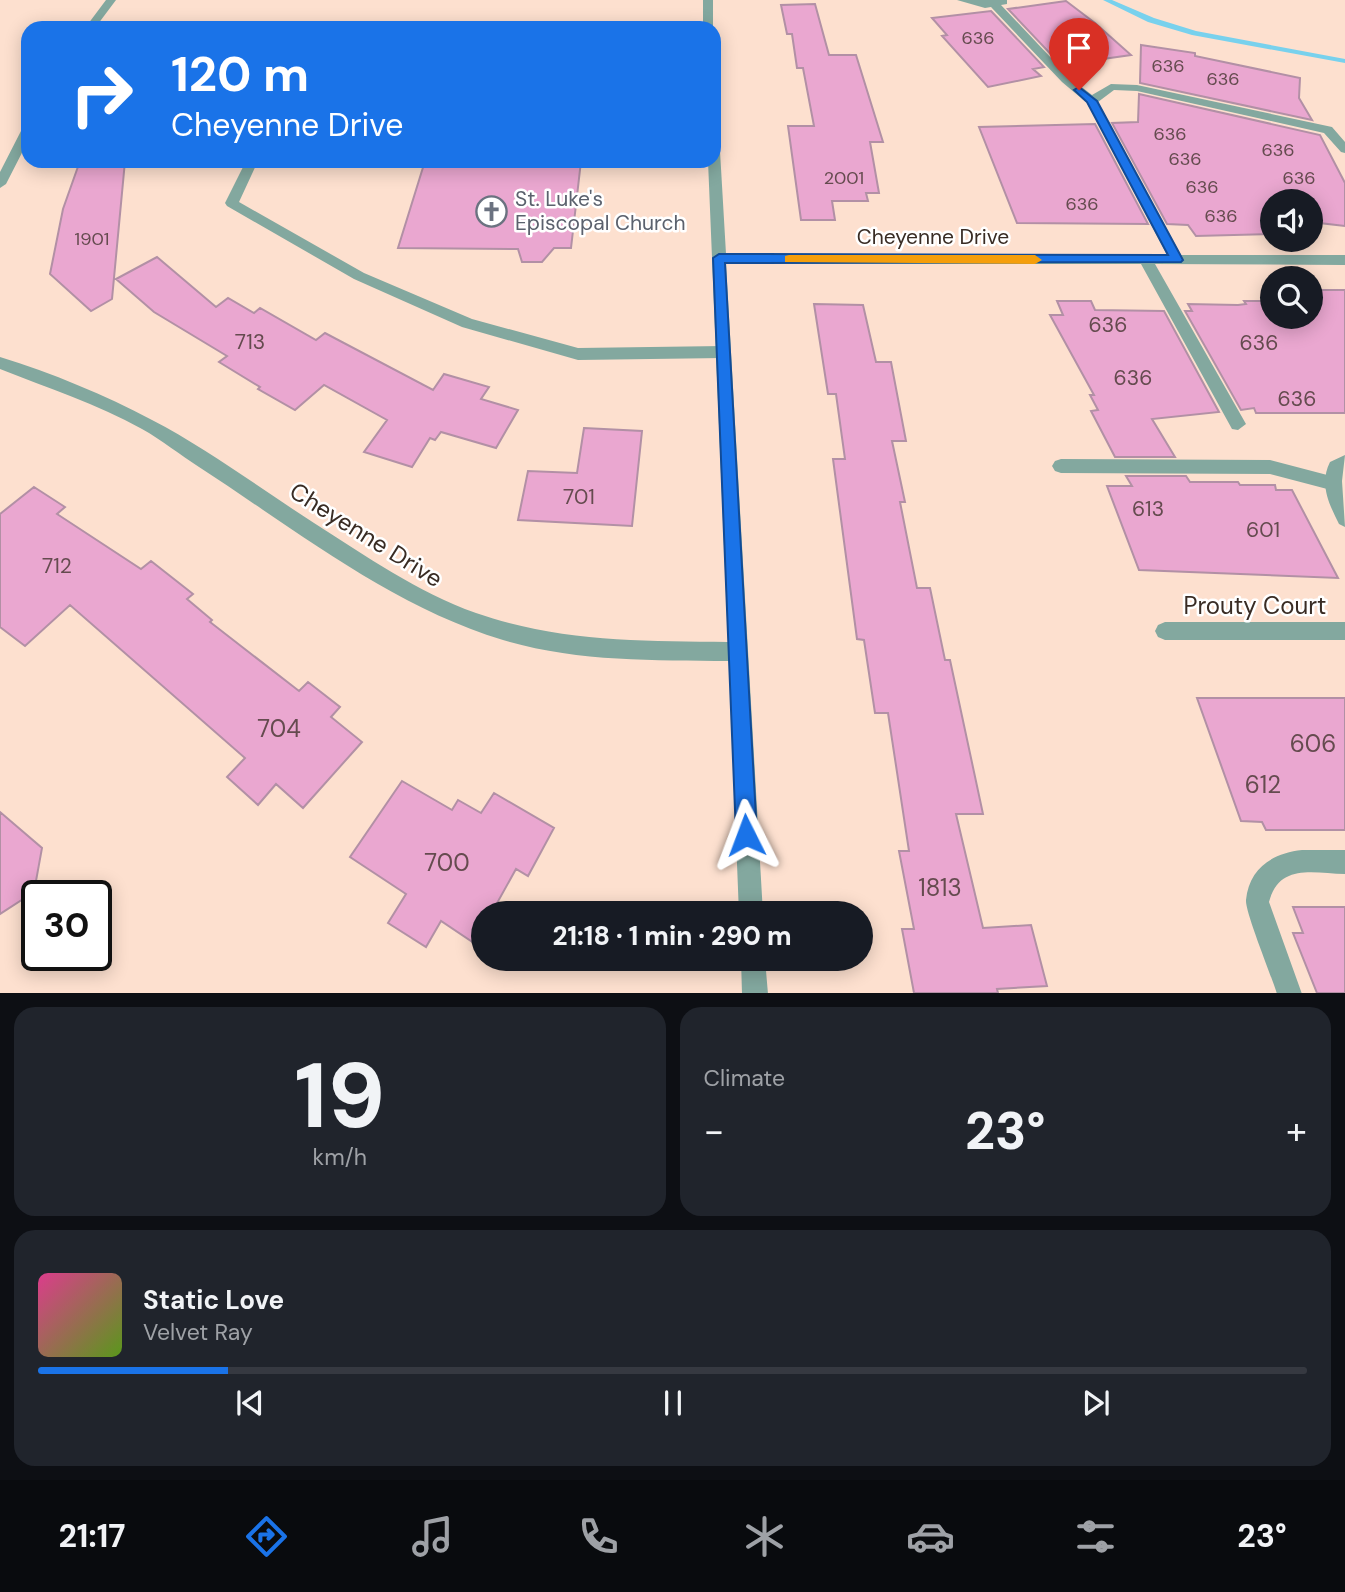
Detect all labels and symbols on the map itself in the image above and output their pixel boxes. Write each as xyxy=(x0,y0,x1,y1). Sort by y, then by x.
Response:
pin xyxy=(1049,18,1109,90)
house number: 636 xyxy=(961,26,995,50)
house number: 636 xyxy=(1151,54,1185,78)
house number: 636 xyxy=(1206,67,1240,91)
house number: 636 xyxy=(1153,122,1187,146)
house number: 636 xyxy=(1261,138,1295,162)
house number: 636 xyxy=(1168,147,1202,171)
house number: 2001 xyxy=(824,166,864,190)
house number: 636 xyxy=(1282,166,1316,190)
house number: 636 xyxy=(1185,175,1219,199)
place label: St. Luke's Episcopal Church xyxy=(515,185,686,237)
house number: 636 xyxy=(1065,192,1099,216)
church icon: St. Luke's Episcopal Church xyxy=(475,194,509,228)
house number: 636 xyxy=(1204,204,1238,228)
street label: Cheyenne Drive xyxy=(857,223,1009,251)
house number: 1901 xyxy=(75,227,109,251)
house number: 636 xyxy=(1089,311,1127,339)
house number: 713 xyxy=(235,328,265,356)
house number: 636 xyxy=(1240,329,1278,357)
house number: 636 xyxy=(1114,364,1152,392)
house number: 636 xyxy=(1278,385,1316,413)
street label: Cheyenne Drive xyxy=(284,475,448,594)
house number: 701 xyxy=(563,483,595,511)
house number: 613 xyxy=(1132,495,1164,523)
house number: 601 xyxy=(1246,516,1280,544)
house number: 712 xyxy=(42,552,72,580)
street label: Prouty Court xyxy=(1184,590,1326,621)
house number: 704 xyxy=(257,713,301,744)
house number: 606 xyxy=(1290,728,1336,759)
house number: 612 xyxy=(1245,769,1281,800)
position arrow xyxy=(709,798,783,872)
house number: 700 xyxy=(424,847,470,878)
house number: 1813 xyxy=(918,872,962,903)
speed limit sign: 30 xyxy=(21,880,112,971)

